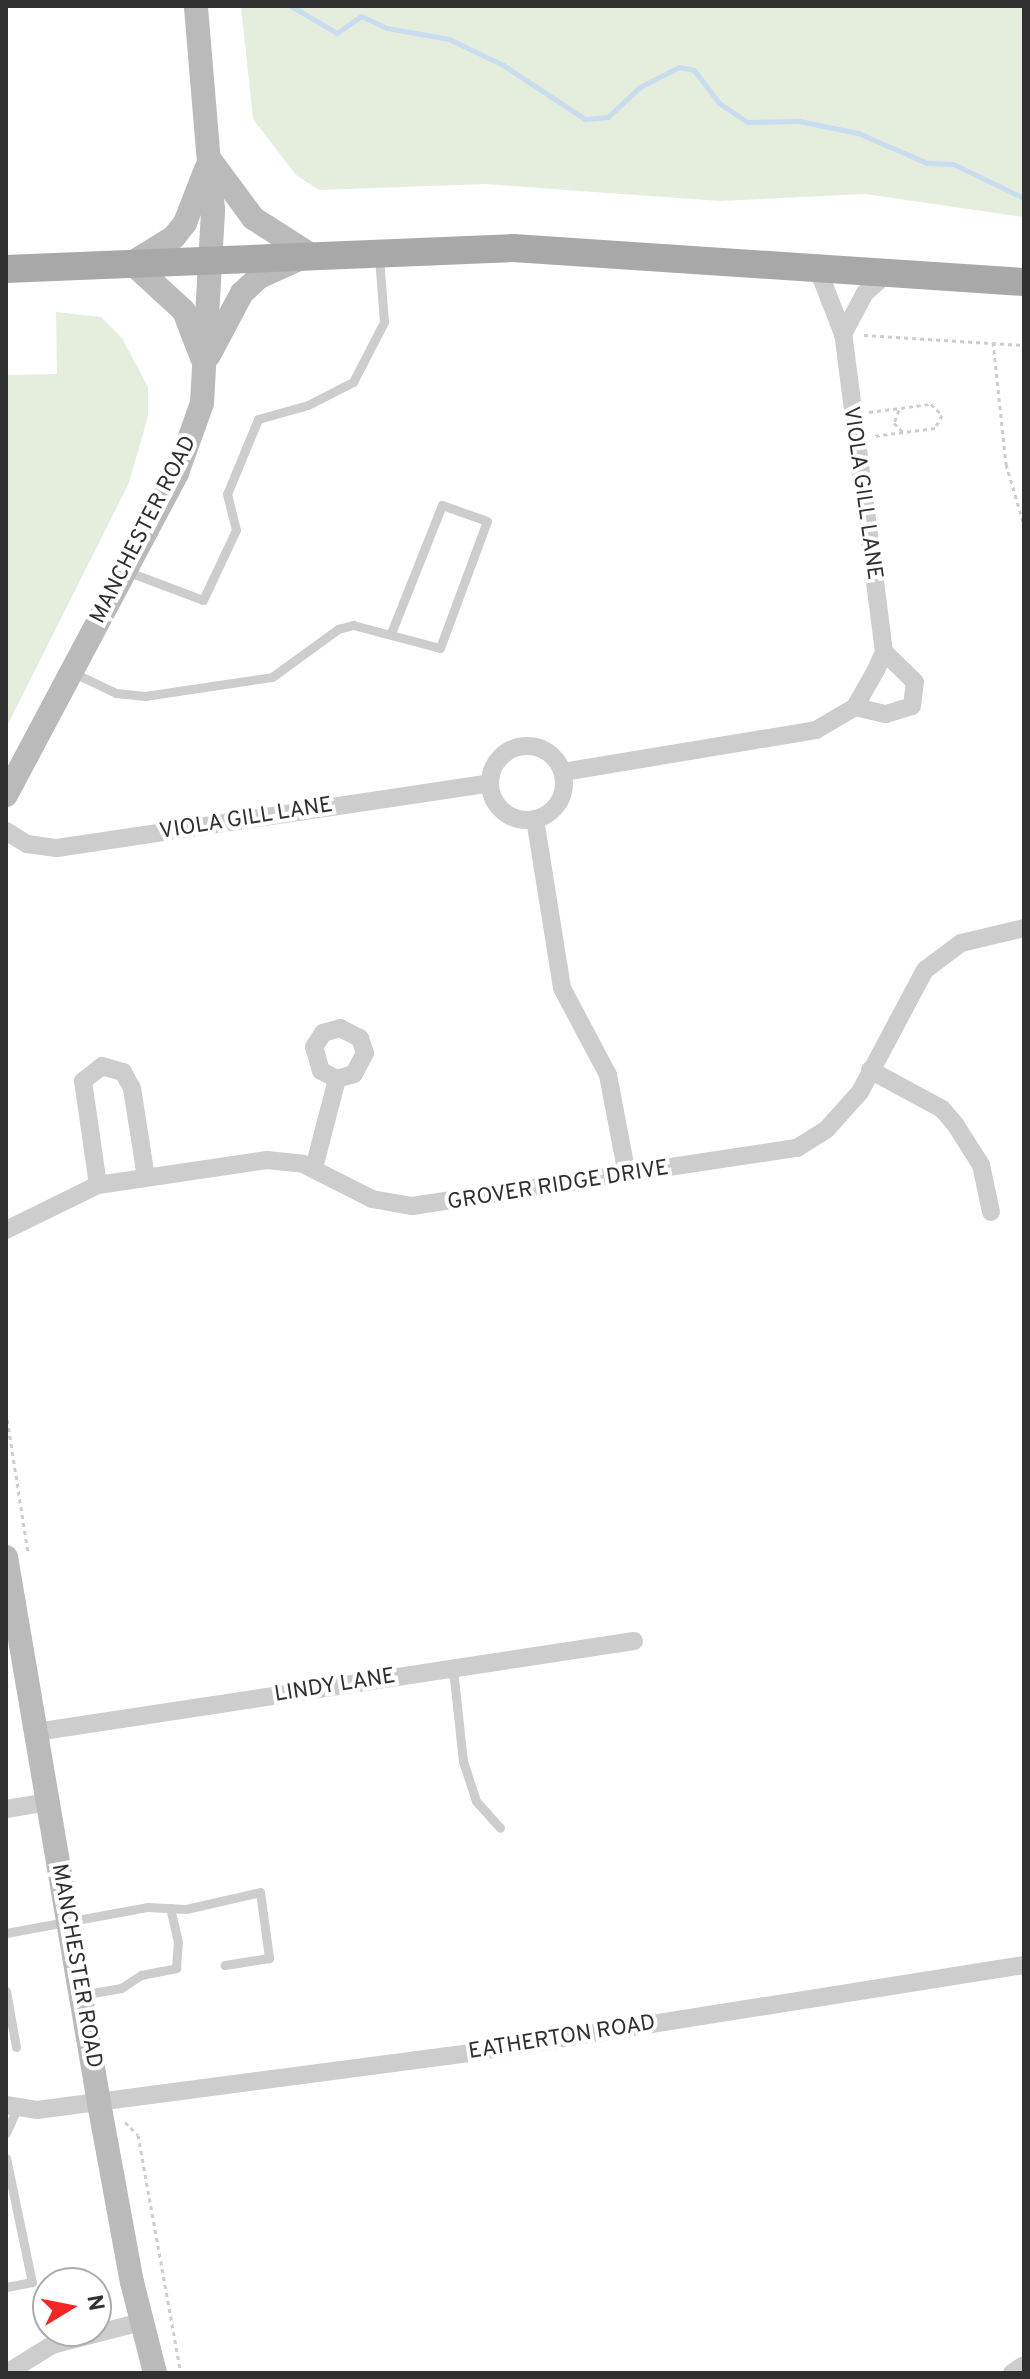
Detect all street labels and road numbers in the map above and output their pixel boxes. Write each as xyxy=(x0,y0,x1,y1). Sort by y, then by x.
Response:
street label: VIOLA GILL LANE xyxy=(837,404,887,582)
street label: MANCHESTER ROAD xyxy=(85,432,203,628)
street label: VIOLA GILL LANE xyxy=(157,792,335,846)
street label: GROVER RIDGE DRIVE xyxy=(446,1155,670,1217)
street label: LINDY LANE xyxy=(272,1663,398,1709)
street label: MANCHESTER ROAD xyxy=(45,1862,107,2070)
street label: EATHERTON ROAD xyxy=(467,2010,657,2066)

